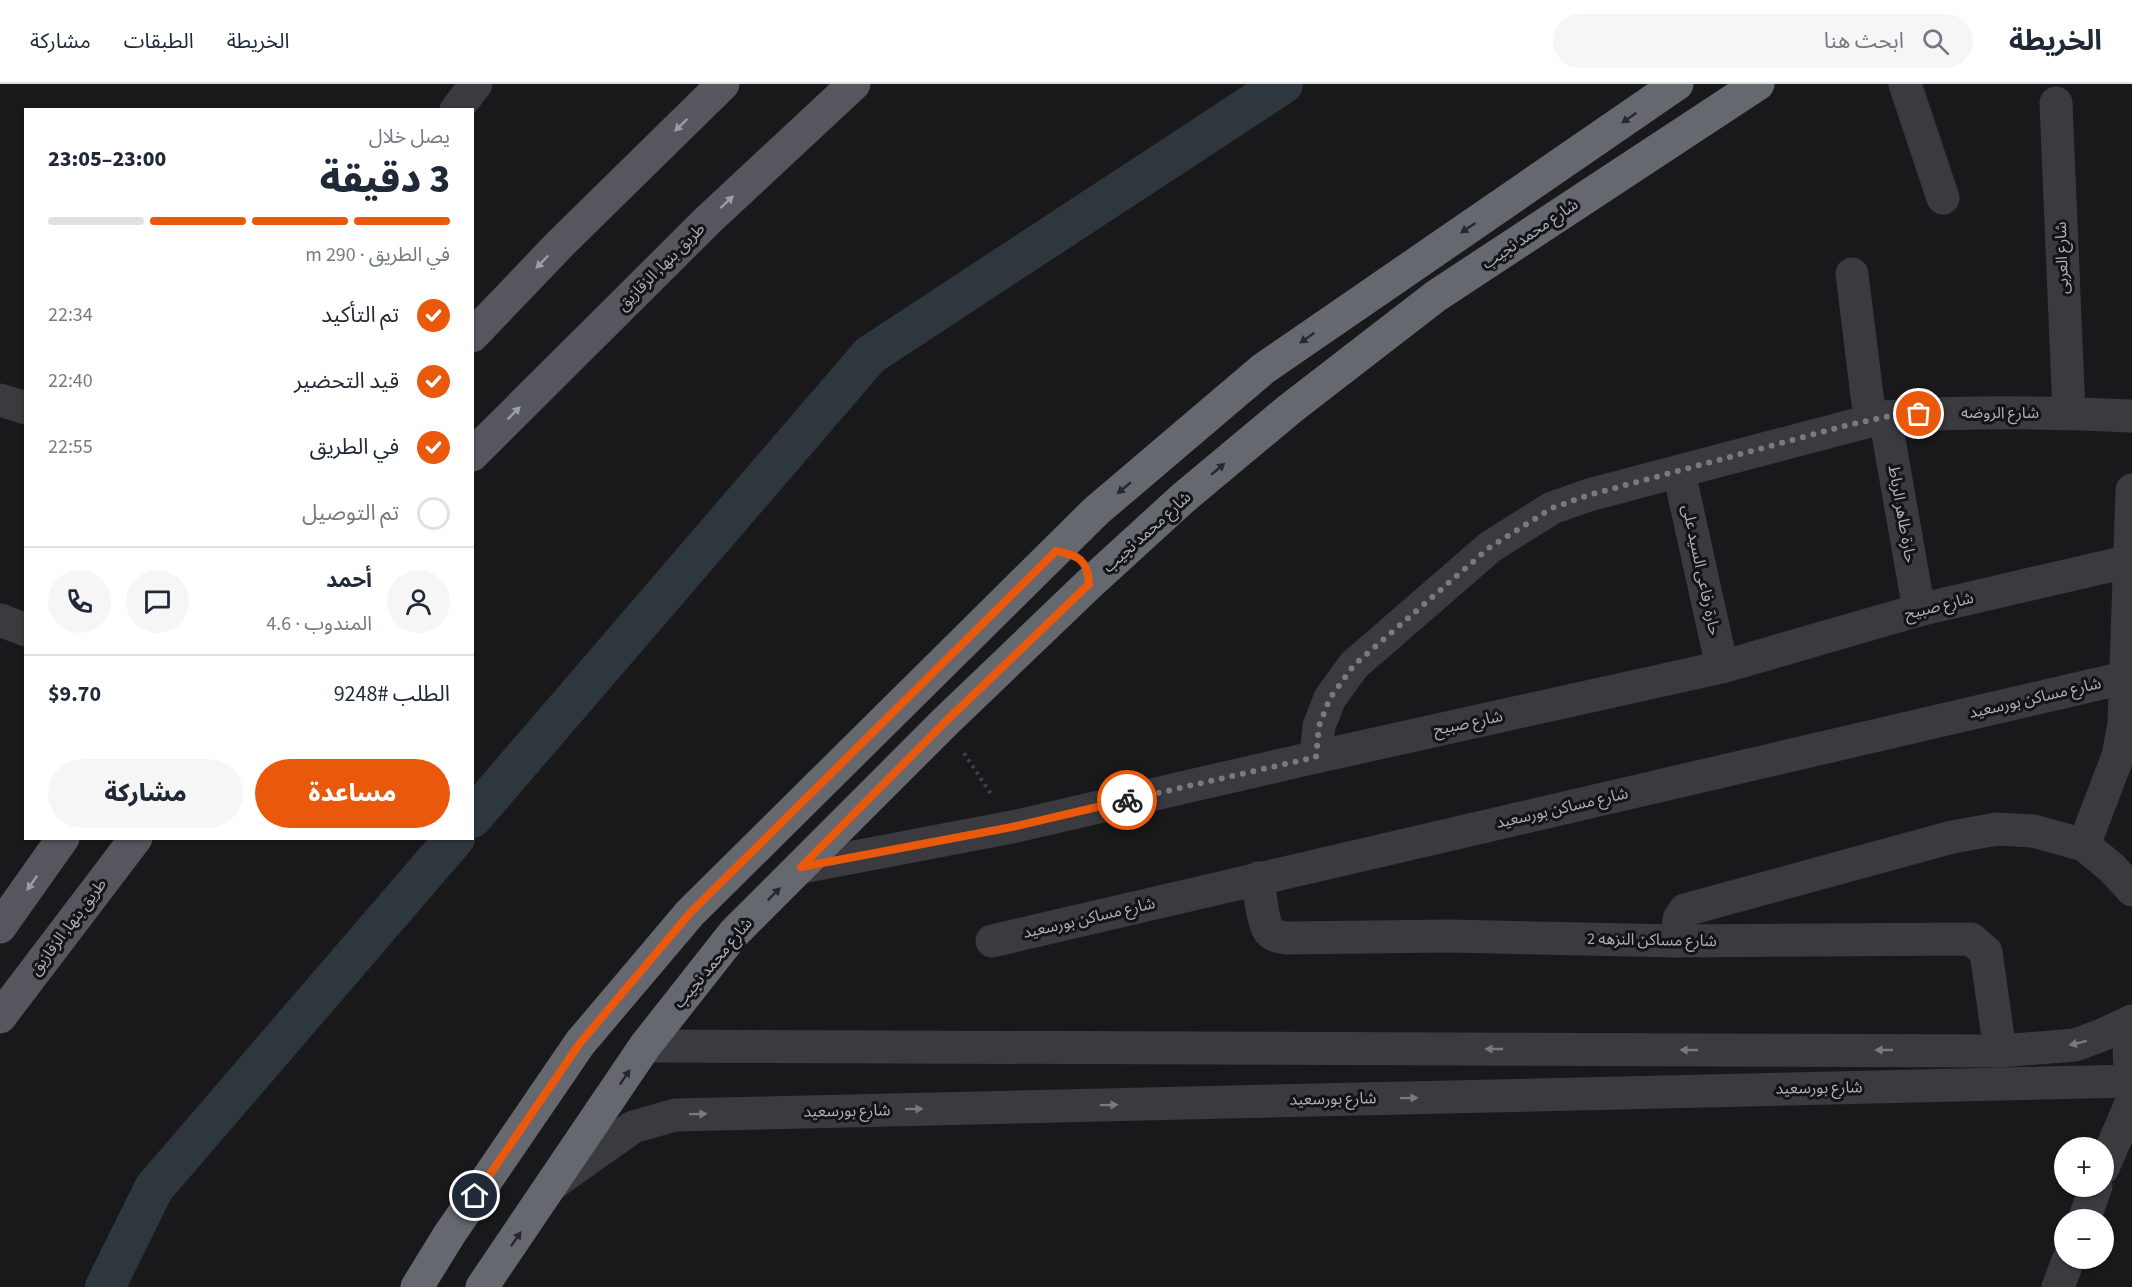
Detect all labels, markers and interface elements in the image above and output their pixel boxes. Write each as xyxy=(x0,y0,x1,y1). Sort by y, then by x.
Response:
search box xyxy=(1553,14,1973,68)
text: الخريطة xyxy=(2009,21,2102,61)
text: ابحث هنا xyxy=(1824,25,1904,57)
icon: search xyxy=(1919,25,1952,58)
text: مشاركة xyxy=(30,26,91,56)
text: الطبقات xyxy=(124,26,194,56)
text: الخريطة xyxy=(227,26,290,56)
one-way arrow xyxy=(1621,112,1637,123)
one-way arrow xyxy=(673,118,688,132)
text: يصل خلال xyxy=(369,123,450,151)
text: 23:00–23:05 xyxy=(48,143,166,175)
text: 3 دقيقة xyxy=(320,152,450,208)
street label: شارع محمد نجيب xyxy=(1477,194,1583,275)
one-way arrow xyxy=(719,196,734,209)
street label: طريق بنها, الزقازيق xyxy=(612,218,710,316)
street label: شارع العربى xyxy=(2050,221,2075,295)
one-way arrow xyxy=(1460,222,1476,233)
text: في الطريق · 290 m xyxy=(305,241,450,269)
one-way arrow xyxy=(536,255,550,269)
text: تم التأكيد xyxy=(321,299,399,331)
icon: check xyxy=(417,299,450,332)
text: 22:34 xyxy=(48,301,93,329)
one-way arrow xyxy=(1300,332,1316,344)
text: قيد التحضير xyxy=(294,365,399,397)
icon: check xyxy=(417,365,450,398)
text: 22:40 xyxy=(48,367,93,395)
pin xyxy=(1893,388,1944,439)
icon: bag xyxy=(1902,397,1935,430)
street label: شارع الروضه xyxy=(1961,402,2039,425)
one-way arrow xyxy=(506,407,520,421)
text: في الطريق xyxy=(310,431,399,463)
icon: check xyxy=(417,431,450,464)
text: 22:55 xyxy=(48,433,93,461)
one-way arrow xyxy=(1210,462,1226,475)
street label: حارة طاهر الرباط xyxy=(1883,464,1921,564)
one-way arrow xyxy=(1117,481,1132,494)
street label: شارع محمد نجيب xyxy=(1098,486,1197,578)
text: تم التوصيل xyxy=(302,497,399,529)
street label: حارة رفاعى السيد على xyxy=(1676,503,1726,637)
text: أحمد xyxy=(326,564,372,596)
button: phone xyxy=(48,570,111,633)
button: chat xyxy=(126,570,189,633)
button: person xyxy=(387,570,450,633)
street label: شارع صبيح xyxy=(1902,587,1976,626)
text: المندوب · 4.6 xyxy=(266,610,372,638)
street label: شارع مساكن بورسعيد xyxy=(1967,672,2104,725)
text: $9.70 xyxy=(48,678,101,710)
text: الطلب #9248 xyxy=(334,678,450,710)
street label: شارع صبيح xyxy=(1431,705,1505,742)
button: مشاركة xyxy=(48,759,243,828)
button: مساعدة xyxy=(255,759,450,828)
courier xyxy=(1097,770,1157,830)
street label: شارع مساكن بورسعيد xyxy=(1494,782,1631,835)
icon: bike xyxy=(1111,784,1144,817)
street label: طريق بنها, الزقازيق xyxy=(24,874,112,980)
one-way arrow xyxy=(26,875,38,890)
one-way arrow xyxy=(767,886,781,901)
street label: شارع مساكن بورسعيد xyxy=(1021,892,1158,945)
street label: شارع محمد نجيب xyxy=(669,913,758,1014)
street label: شارع مساكن النزهه 2 xyxy=(1587,928,1717,953)
one-way arrow xyxy=(2069,1038,2087,1048)
one-way arrow xyxy=(1484,1044,1503,1054)
one-way arrow xyxy=(1679,1045,1698,1055)
one-way arrow xyxy=(1874,1045,1893,1055)
one-way arrow xyxy=(619,1069,630,1085)
street label: شارع بورسعيد xyxy=(1775,1076,1863,1101)
street label: شارع بورسعيد xyxy=(1289,1087,1377,1112)
one-way arrow xyxy=(1399,1093,1418,1103)
street label: شارع بورسعيد xyxy=(803,1099,891,1124)
one-way arrow xyxy=(1099,1100,1118,1109)
one-way arrow xyxy=(904,1104,923,1114)
one-way arrow xyxy=(688,1109,707,1119)
map controls xyxy=(2054,1137,2114,1269)
button: + xyxy=(2054,1137,2114,1197)
pin xyxy=(449,1170,500,1221)
icon: home xyxy=(458,1179,491,1212)
button: − xyxy=(2054,1209,2114,1269)
one-way arrow xyxy=(510,1231,522,1247)

